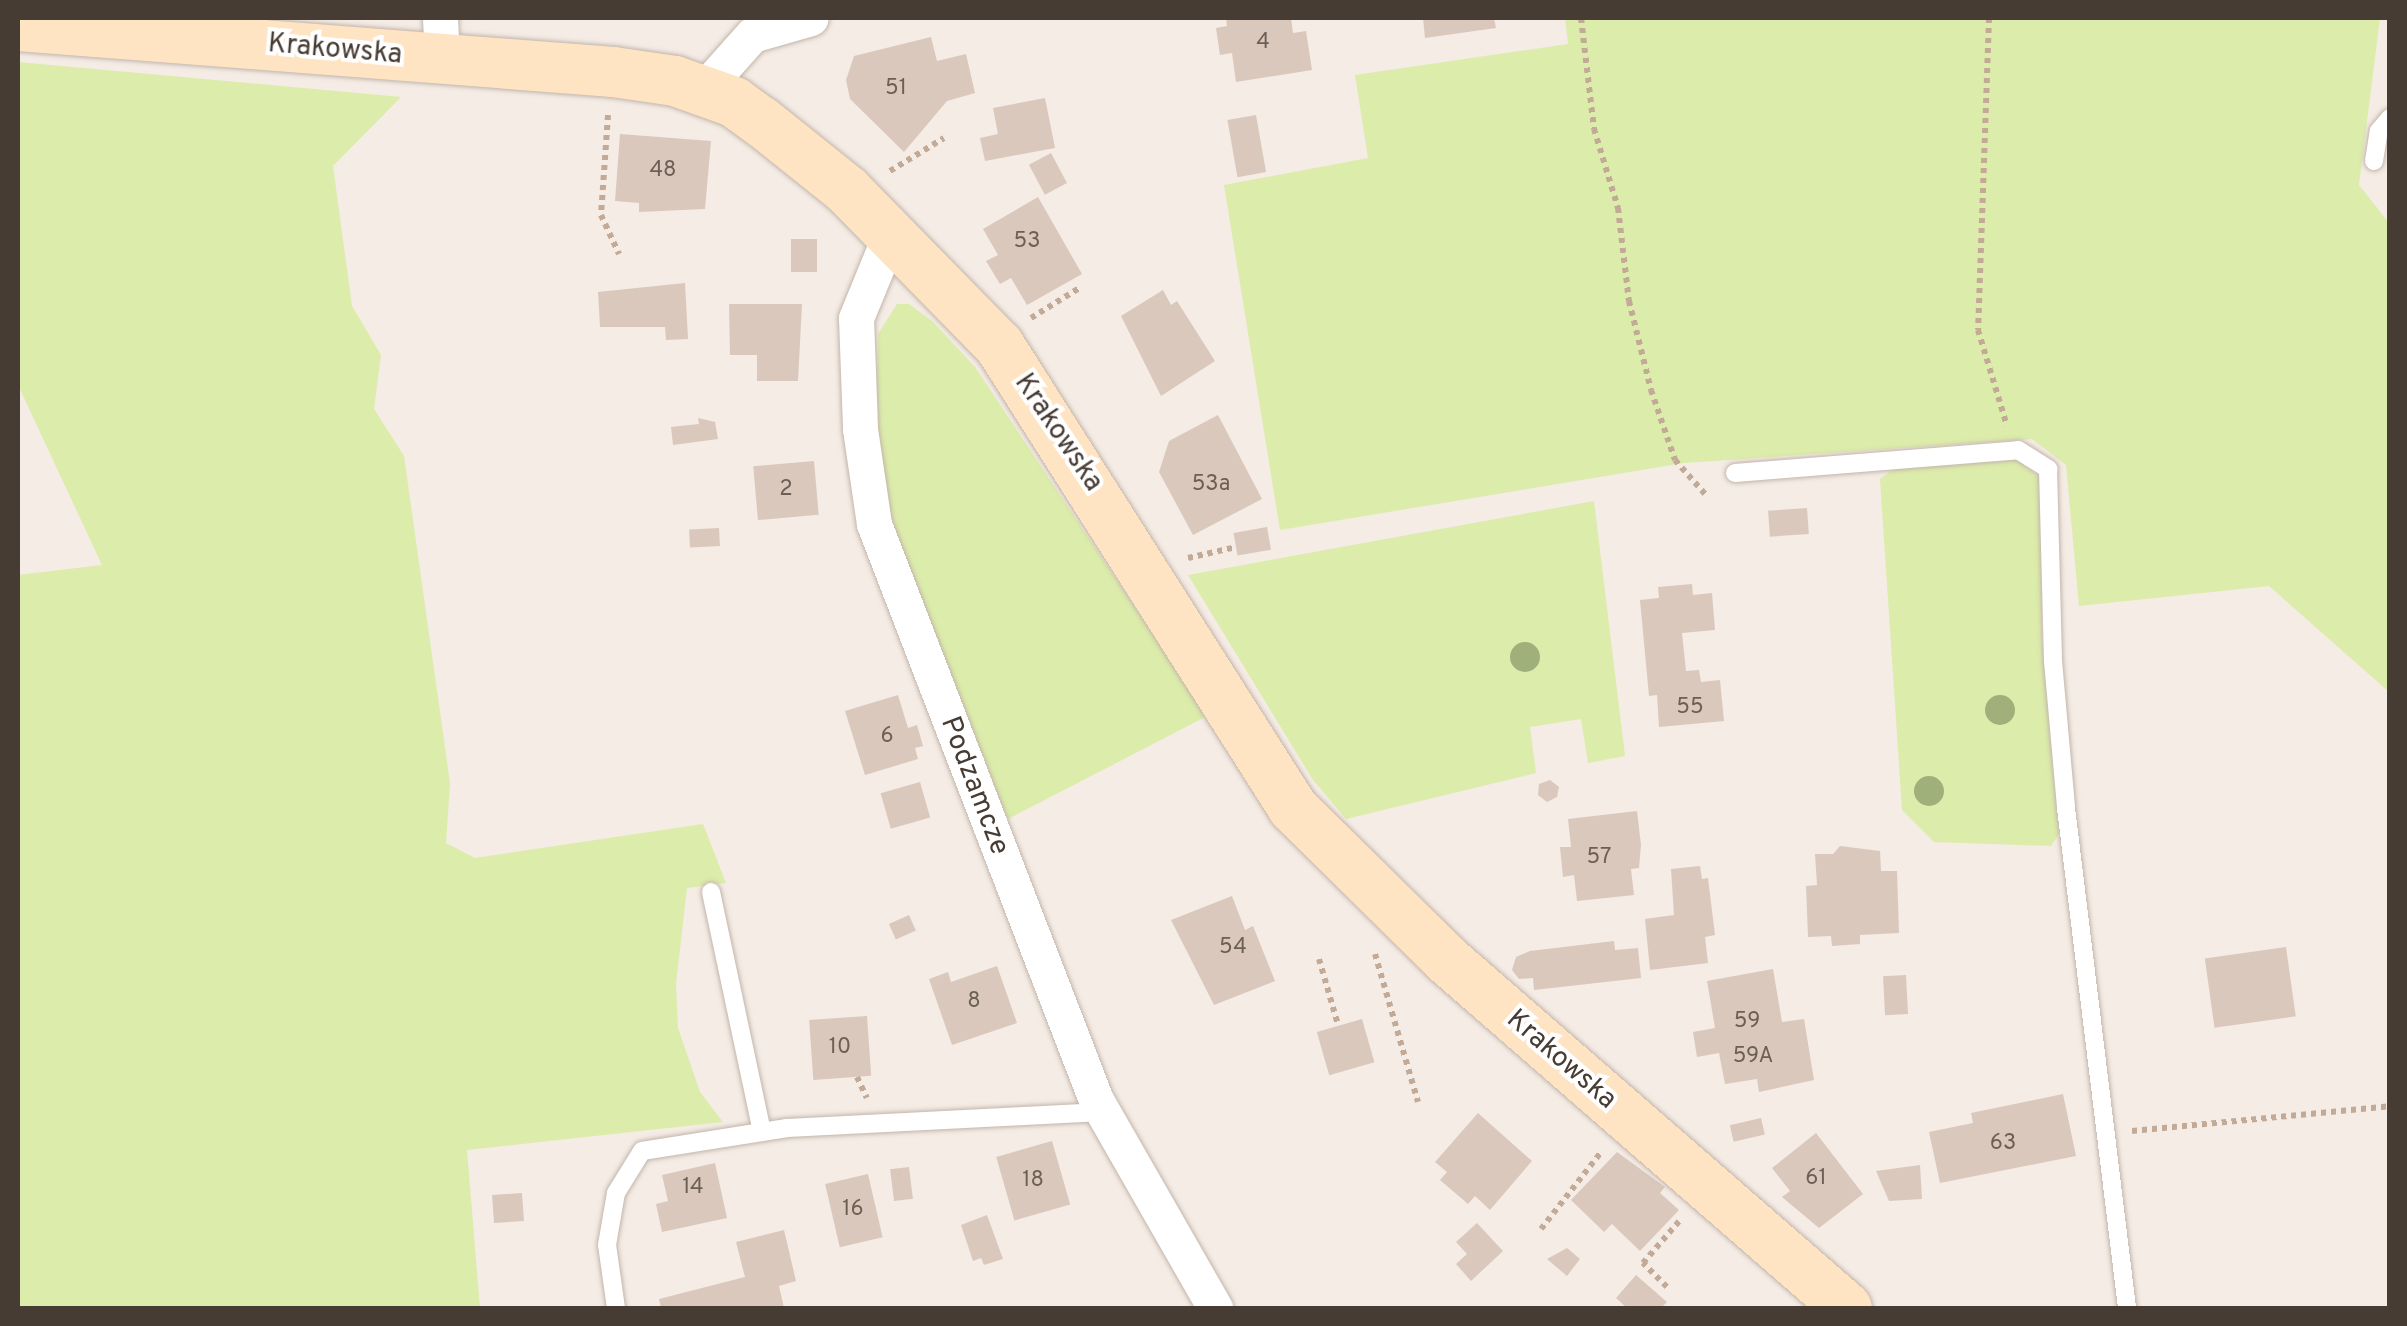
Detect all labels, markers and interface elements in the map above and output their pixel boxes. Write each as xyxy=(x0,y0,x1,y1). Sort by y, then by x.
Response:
street label: Krakowska xyxy=(266,27,404,73)
house number: 4 xyxy=(1256,30,1270,56)
house number: 51 xyxy=(885,76,907,102)
house number: 48 xyxy=(649,158,677,184)
house number: 53 xyxy=(1014,229,1040,255)
street label: Krakowska xyxy=(1006,368,1110,498)
house number: 53a xyxy=(1192,472,1230,498)
house number: 2 xyxy=(779,477,793,503)
house number: 55 xyxy=(1676,695,1704,721)
street label: Podzamcze xyxy=(932,712,1016,860)
house number: 6 xyxy=(880,724,894,750)
house number: 57 xyxy=(1587,845,1611,871)
house number: 54 xyxy=(1219,935,1247,961)
house number: 8 xyxy=(967,989,981,1015)
street label: Krakowska xyxy=(1499,1003,1623,1117)
house number: 59 xyxy=(1734,1009,1760,1035)
house number: 10 xyxy=(829,1035,851,1061)
house number: 59A xyxy=(1733,1044,1773,1070)
house number: 63 xyxy=(1990,1131,2016,1157)
house number: 61 xyxy=(1805,1166,1827,1192)
house number: 18 xyxy=(1022,1168,1044,1194)
house number: 14 xyxy=(682,1175,704,1201)
house number: 16 xyxy=(842,1197,864,1223)

